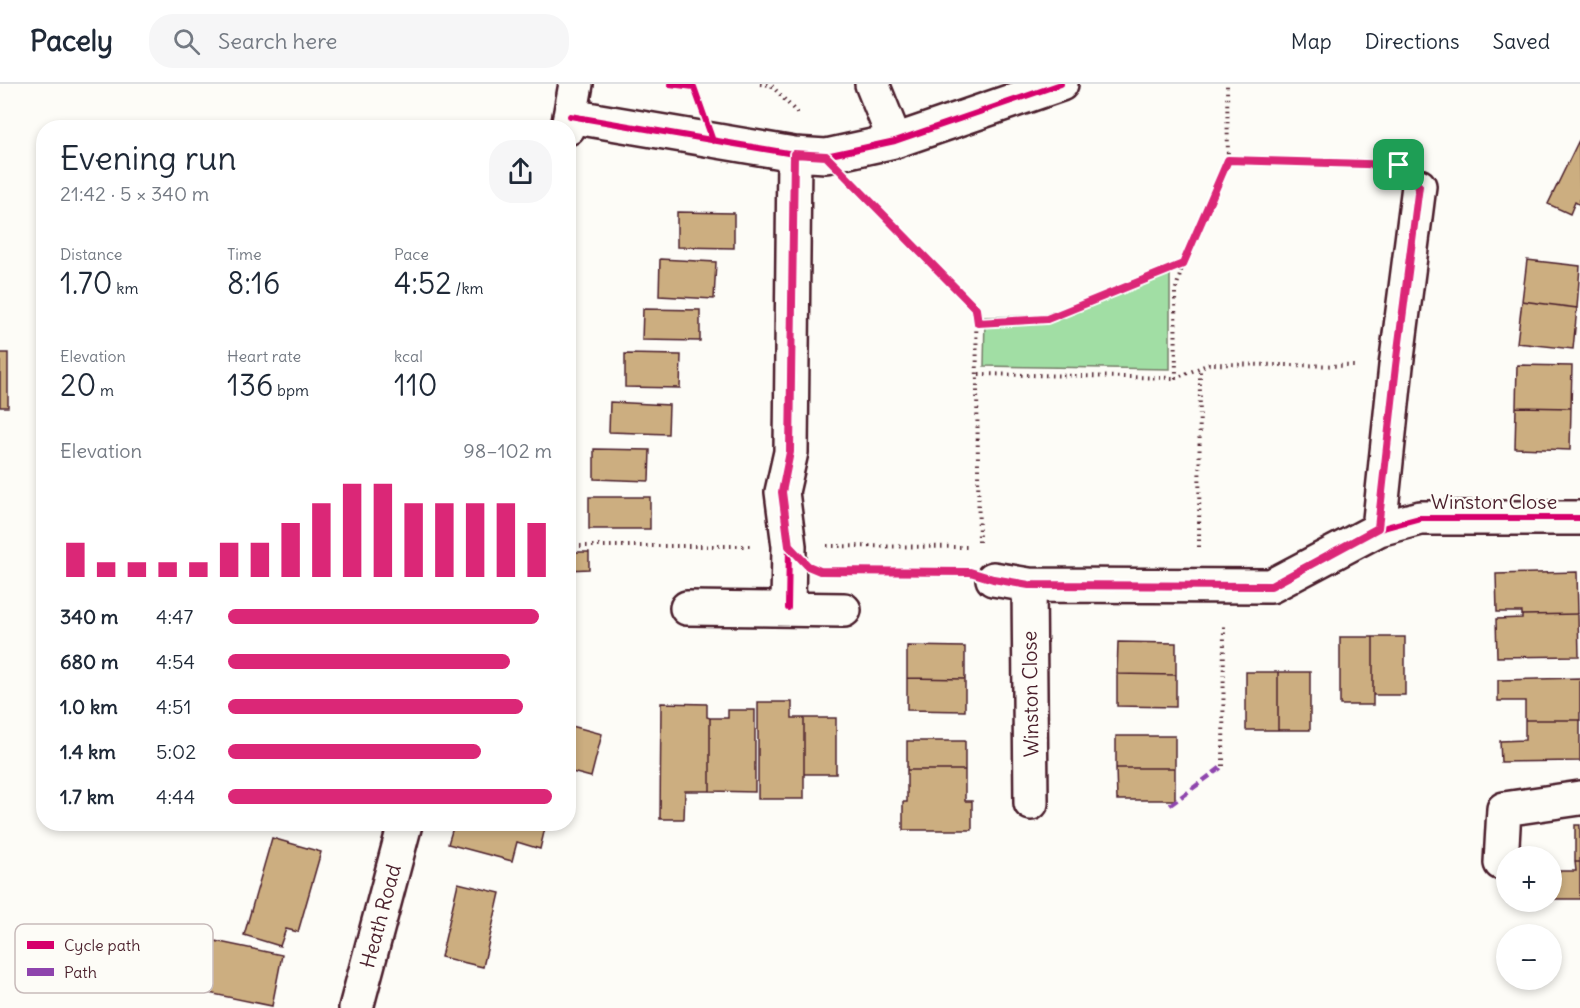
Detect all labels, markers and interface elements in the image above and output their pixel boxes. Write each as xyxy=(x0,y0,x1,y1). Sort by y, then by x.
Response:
search box xyxy=(149,14,569,68)
text: Pacely xyxy=(30,23,113,59)
icon: search xyxy=(170,25,203,58)
text: Search here xyxy=(218,27,337,55)
text: Map xyxy=(1291,28,1332,55)
text: Directions xyxy=(1365,28,1459,55)
text: Saved xyxy=(1492,28,1550,55)
text: Evening run xyxy=(60,137,236,179)
pin xyxy=(1373,139,1424,190)
button: share xyxy=(489,140,552,203)
icon: arrive xyxy=(1382,148,1415,181)
text: 21:42 · 5 × 340 m xyxy=(60,181,209,206)
text: Distance xyxy=(60,244,122,264)
text: Time xyxy=(227,244,262,264)
text: Pace xyxy=(394,244,429,264)
text: 1.70 xyxy=(60,264,113,302)
text: 8:16 xyxy=(227,264,280,302)
text: 4:52 xyxy=(394,264,452,302)
text: km xyxy=(113,278,139,298)
text: /km xyxy=(452,278,484,298)
text: Elevation xyxy=(60,346,126,366)
text: Heart rate xyxy=(227,346,301,366)
text: kcal xyxy=(394,346,423,366)
text: 20 xyxy=(60,366,96,404)
text: 136 xyxy=(227,366,273,404)
text: 110 xyxy=(394,366,438,404)
text: m xyxy=(96,380,114,400)
text: bpm xyxy=(273,380,309,400)
text: Elevation xyxy=(60,438,142,463)
text: 98–102 m xyxy=(463,438,552,463)
street label: Winston Close xyxy=(1431,489,1557,514)
text: 340 m xyxy=(60,604,118,629)
text: 4:47 xyxy=(156,604,193,629)
street label: Winston Close xyxy=(1016,631,1044,757)
text: 680 m xyxy=(60,649,119,674)
text: 4:54 xyxy=(156,649,195,674)
text: 1.0 km xyxy=(60,694,118,719)
text: 4:51 xyxy=(156,694,192,719)
text: 1.4 km xyxy=(60,739,116,764)
text: 5:02 xyxy=(156,739,196,764)
text: 1.7 km xyxy=(60,784,114,809)
text: 4:44 xyxy=(156,784,195,809)
map controls xyxy=(1496,846,1562,990)
button: + xyxy=(1496,846,1562,912)
street label: Heath Road xyxy=(354,861,406,971)
legend xyxy=(15,924,213,993)
button: − xyxy=(1496,924,1562,990)
text: Cycle path xyxy=(64,935,140,955)
text: Path xyxy=(64,962,97,982)

